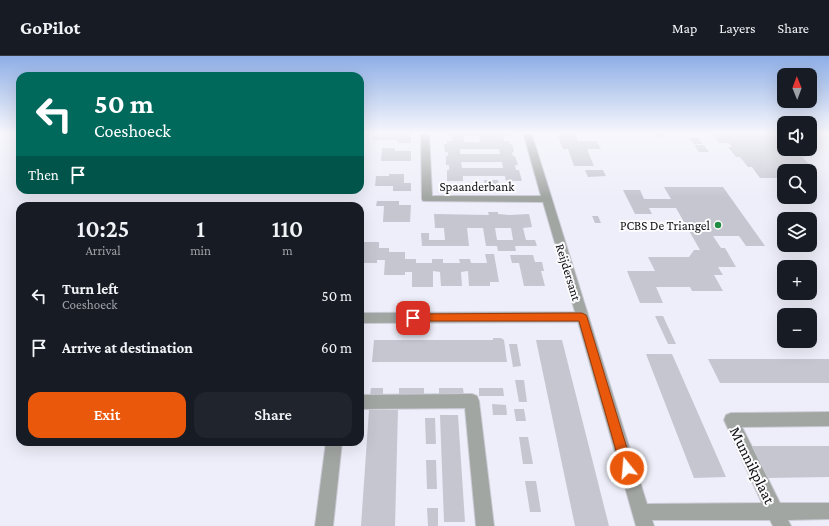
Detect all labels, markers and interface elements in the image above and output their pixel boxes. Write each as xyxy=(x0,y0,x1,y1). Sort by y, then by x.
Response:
text: GoPilot xyxy=(20,17,80,38)
text: Map xyxy=(672,20,697,36)
text: Layers xyxy=(719,20,756,36)
text: Share xyxy=(778,20,809,36)
north arrow xyxy=(777,68,817,108)
map controls xyxy=(777,68,817,348)
icon: left xyxy=(28,88,80,140)
text: 50 m xyxy=(94,88,154,119)
button: sound xyxy=(777,116,817,156)
text: Coeshoeck xyxy=(94,121,171,141)
icon: arrive xyxy=(67,164,89,186)
button: search xyxy=(777,164,817,204)
text: Then xyxy=(28,167,59,183)
street label: Spaanderbank xyxy=(440,179,515,194)
button: layers xyxy=(777,212,817,252)
text: 10:25 xyxy=(77,215,129,242)
text: 1 xyxy=(196,215,205,242)
text: 110 xyxy=(272,215,303,242)
place label: PCBS De Triangel xyxy=(620,218,711,233)
marker: PCBS De Triangel xyxy=(713,220,723,230)
street label: Reijdersant xyxy=(552,242,585,303)
text: Arrival xyxy=(85,243,121,258)
text: min xyxy=(190,243,211,258)
text: m xyxy=(282,243,293,258)
button: + xyxy=(777,260,817,300)
text: Turn left xyxy=(62,281,118,297)
icon: left xyxy=(28,285,50,307)
text: 50 m xyxy=(322,288,352,304)
text: Coeshoeck xyxy=(62,297,118,312)
pin xyxy=(396,301,430,335)
icon: arrive xyxy=(402,307,424,329)
button: − xyxy=(777,308,817,348)
icon: arrive xyxy=(28,337,50,359)
text: Arrive at destination xyxy=(62,340,193,356)
text: 60 m xyxy=(321,340,352,356)
button: Exit xyxy=(28,392,186,438)
button: Share xyxy=(194,392,352,438)
street label: Munnikplaat xyxy=(726,424,779,508)
position arrow xyxy=(606,447,648,489)

